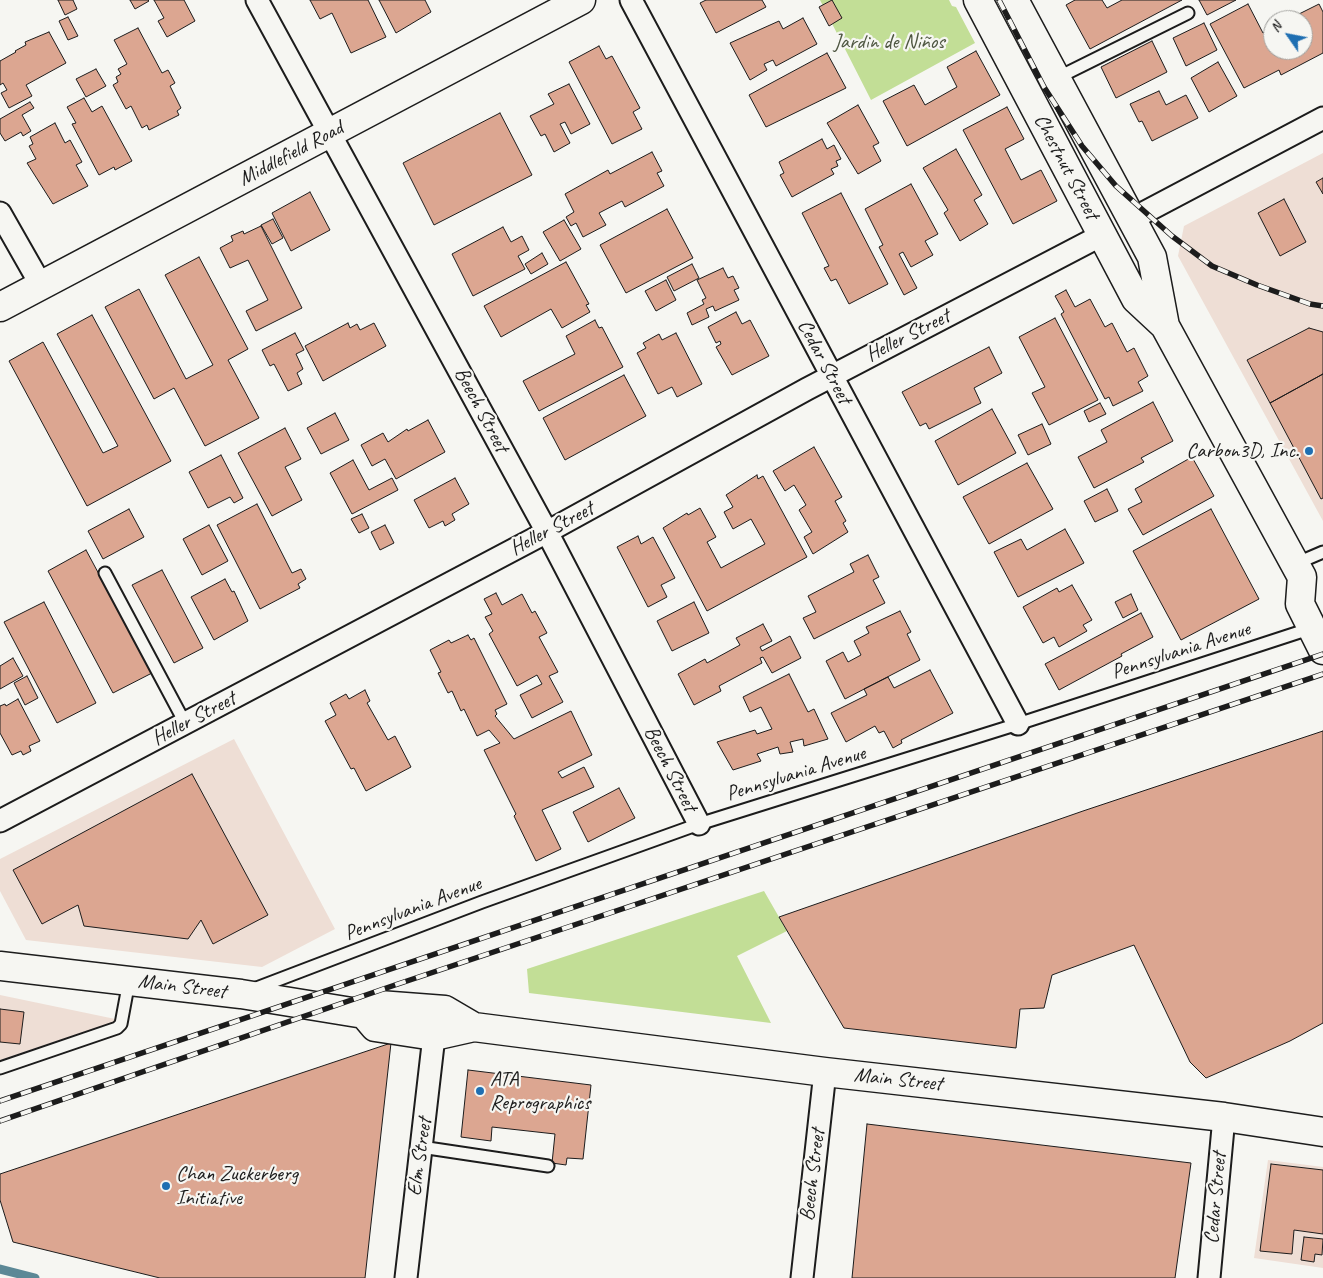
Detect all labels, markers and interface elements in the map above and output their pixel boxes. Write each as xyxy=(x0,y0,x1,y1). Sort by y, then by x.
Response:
north arrow xyxy=(1263,10,1313,60)
text: N xyxy=(1266,19,1285,35)
park label: Jardin de Niños xyxy=(834,29,944,55)
street label: Chestnut Street xyxy=(1028,110,1104,224)
street label: Middlefield Road xyxy=(234,116,348,192)
street label: Heller Street xyxy=(862,304,954,368)
street label: Cedar Street xyxy=(791,316,857,408)
street label: Beech Street xyxy=(448,363,514,457)
place label: Carbon3D, Inc. xyxy=(1186,438,1299,464)
marker: Carbon3D, Inc. xyxy=(1303,445,1315,457)
street label: Heller Street xyxy=(506,496,598,562)
street label: Pennsylvania Avenue xyxy=(1108,617,1254,685)
street label: Heller Street xyxy=(148,686,240,752)
street label: Beech Street xyxy=(638,722,702,816)
street label: Pennsylvania Avenue xyxy=(723,741,869,807)
street label: Pennsylvania Avenue xyxy=(341,871,485,947)
street label: Main Street xyxy=(137,969,227,1005)
street label: Main Street xyxy=(853,1063,943,1097)
place label: ATA Reprographics xyxy=(490,1066,590,1116)
marker: ATA Reprographics xyxy=(474,1085,486,1097)
street label: Elm Street xyxy=(402,1116,438,1198)
street label: Beech Street xyxy=(795,1128,831,1222)
street label: Cedar Street xyxy=(1199,1151,1233,1245)
place label: Chan Zuckerberg Initiative xyxy=(176,1161,298,1211)
marker: Chan Zuckerberg Initiative xyxy=(160,1180,172,1192)

